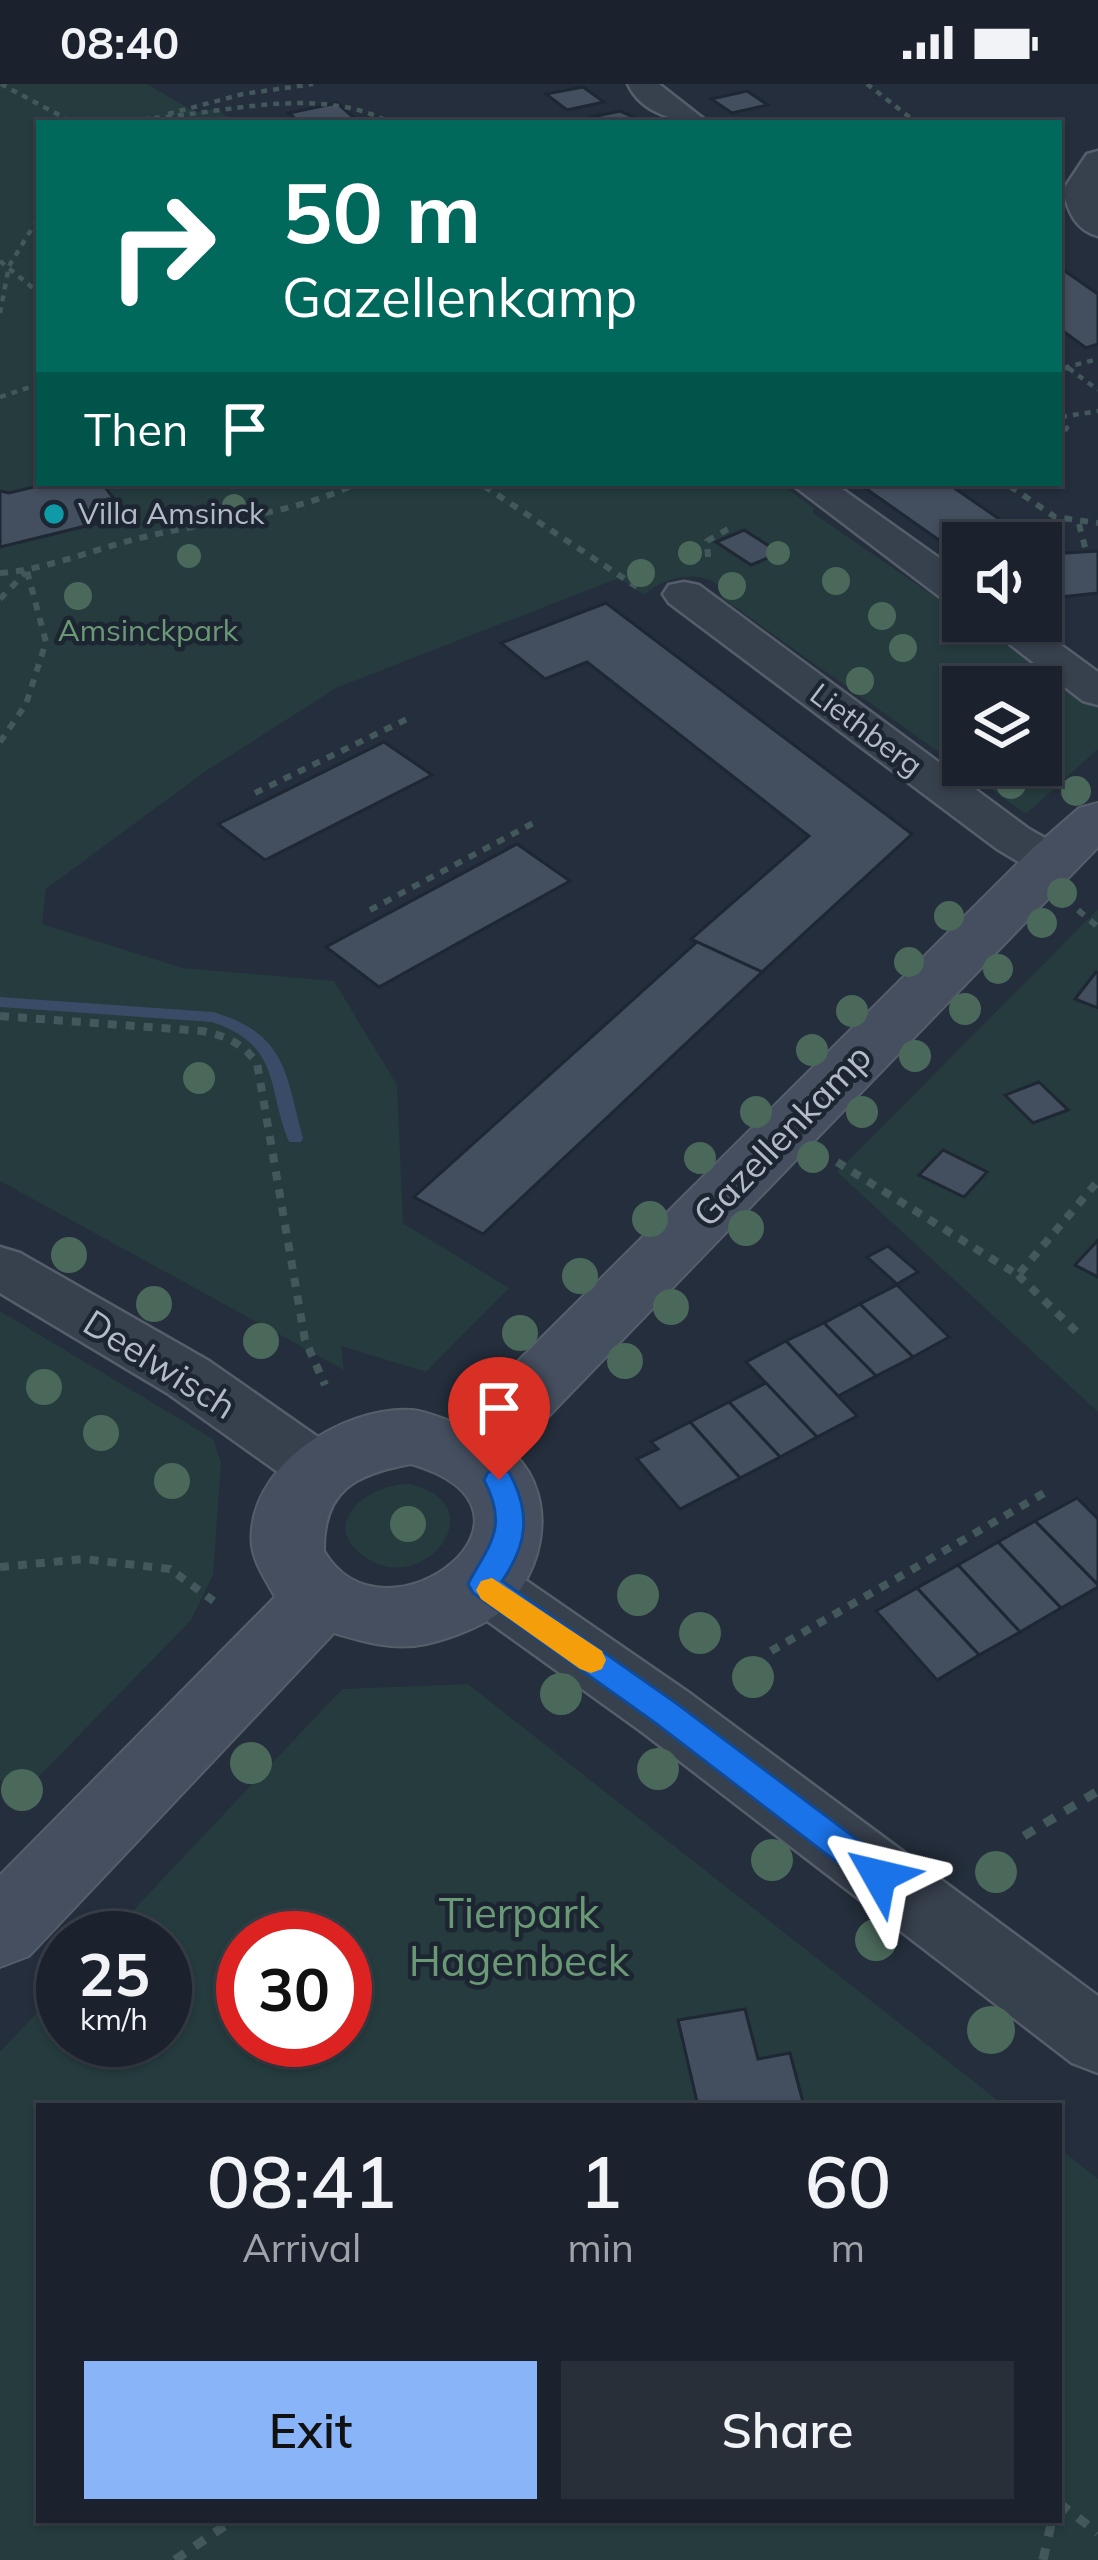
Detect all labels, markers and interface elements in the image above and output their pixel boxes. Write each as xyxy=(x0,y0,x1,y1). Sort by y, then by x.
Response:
text: 08:40 xyxy=(60,14,179,70)
text: 50 m xyxy=(282,159,481,264)
icon: right xyxy=(84,168,240,324)
text: Gazellenkamp xyxy=(282,263,637,331)
icon: arrive xyxy=(212,396,278,462)
text: Then xyxy=(84,401,188,457)
place label: Villa Amsinck xyxy=(78,494,265,532)
marker: Villa Amsinck xyxy=(41,501,67,527)
map controls xyxy=(942,522,1062,786)
button: sound xyxy=(942,522,1062,642)
park label: Amsinckpark xyxy=(58,611,239,649)
button: layers xyxy=(942,666,1062,786)
street label: Liethberg xyxy=(803,675,930,784)
street label: Gazellenkamp xyxy=(683,1034,880,1235)
street label: Deelwisch xyxy=(76,1299,245,1428)
pin xyxy=(448,1357,550,1480)
icon: arrive xyxy=(466,1375,532,1441)
position arrow xyxy=(816,1813,942,1939)
park label: Tierpark Hagenbeck xyxy=(409,1886,630,1987)
speed limit sign: 30 xyxy=(216,1911,372,2067)
text: 25 xyxy=(78,1936,150,2011)
text: km/h xyxy=(80,2000,148,2038)
text: 08:41 xyxy=(207,2136,397,2226)
text: 1 xyxy=(579,2136,622,2226)
text: 60 xyxy=(805,2136,891,2226)
text: Arrival xyxy=(242,2223,361,2272)
text: min xyxy=(568,2223,634,2272)
text: m xyxy=(831,2223,865,2272)
button: Exit xyxy=(84,2361,537,2499)
button: Share xyxy=(561,2361,1014,2499)

